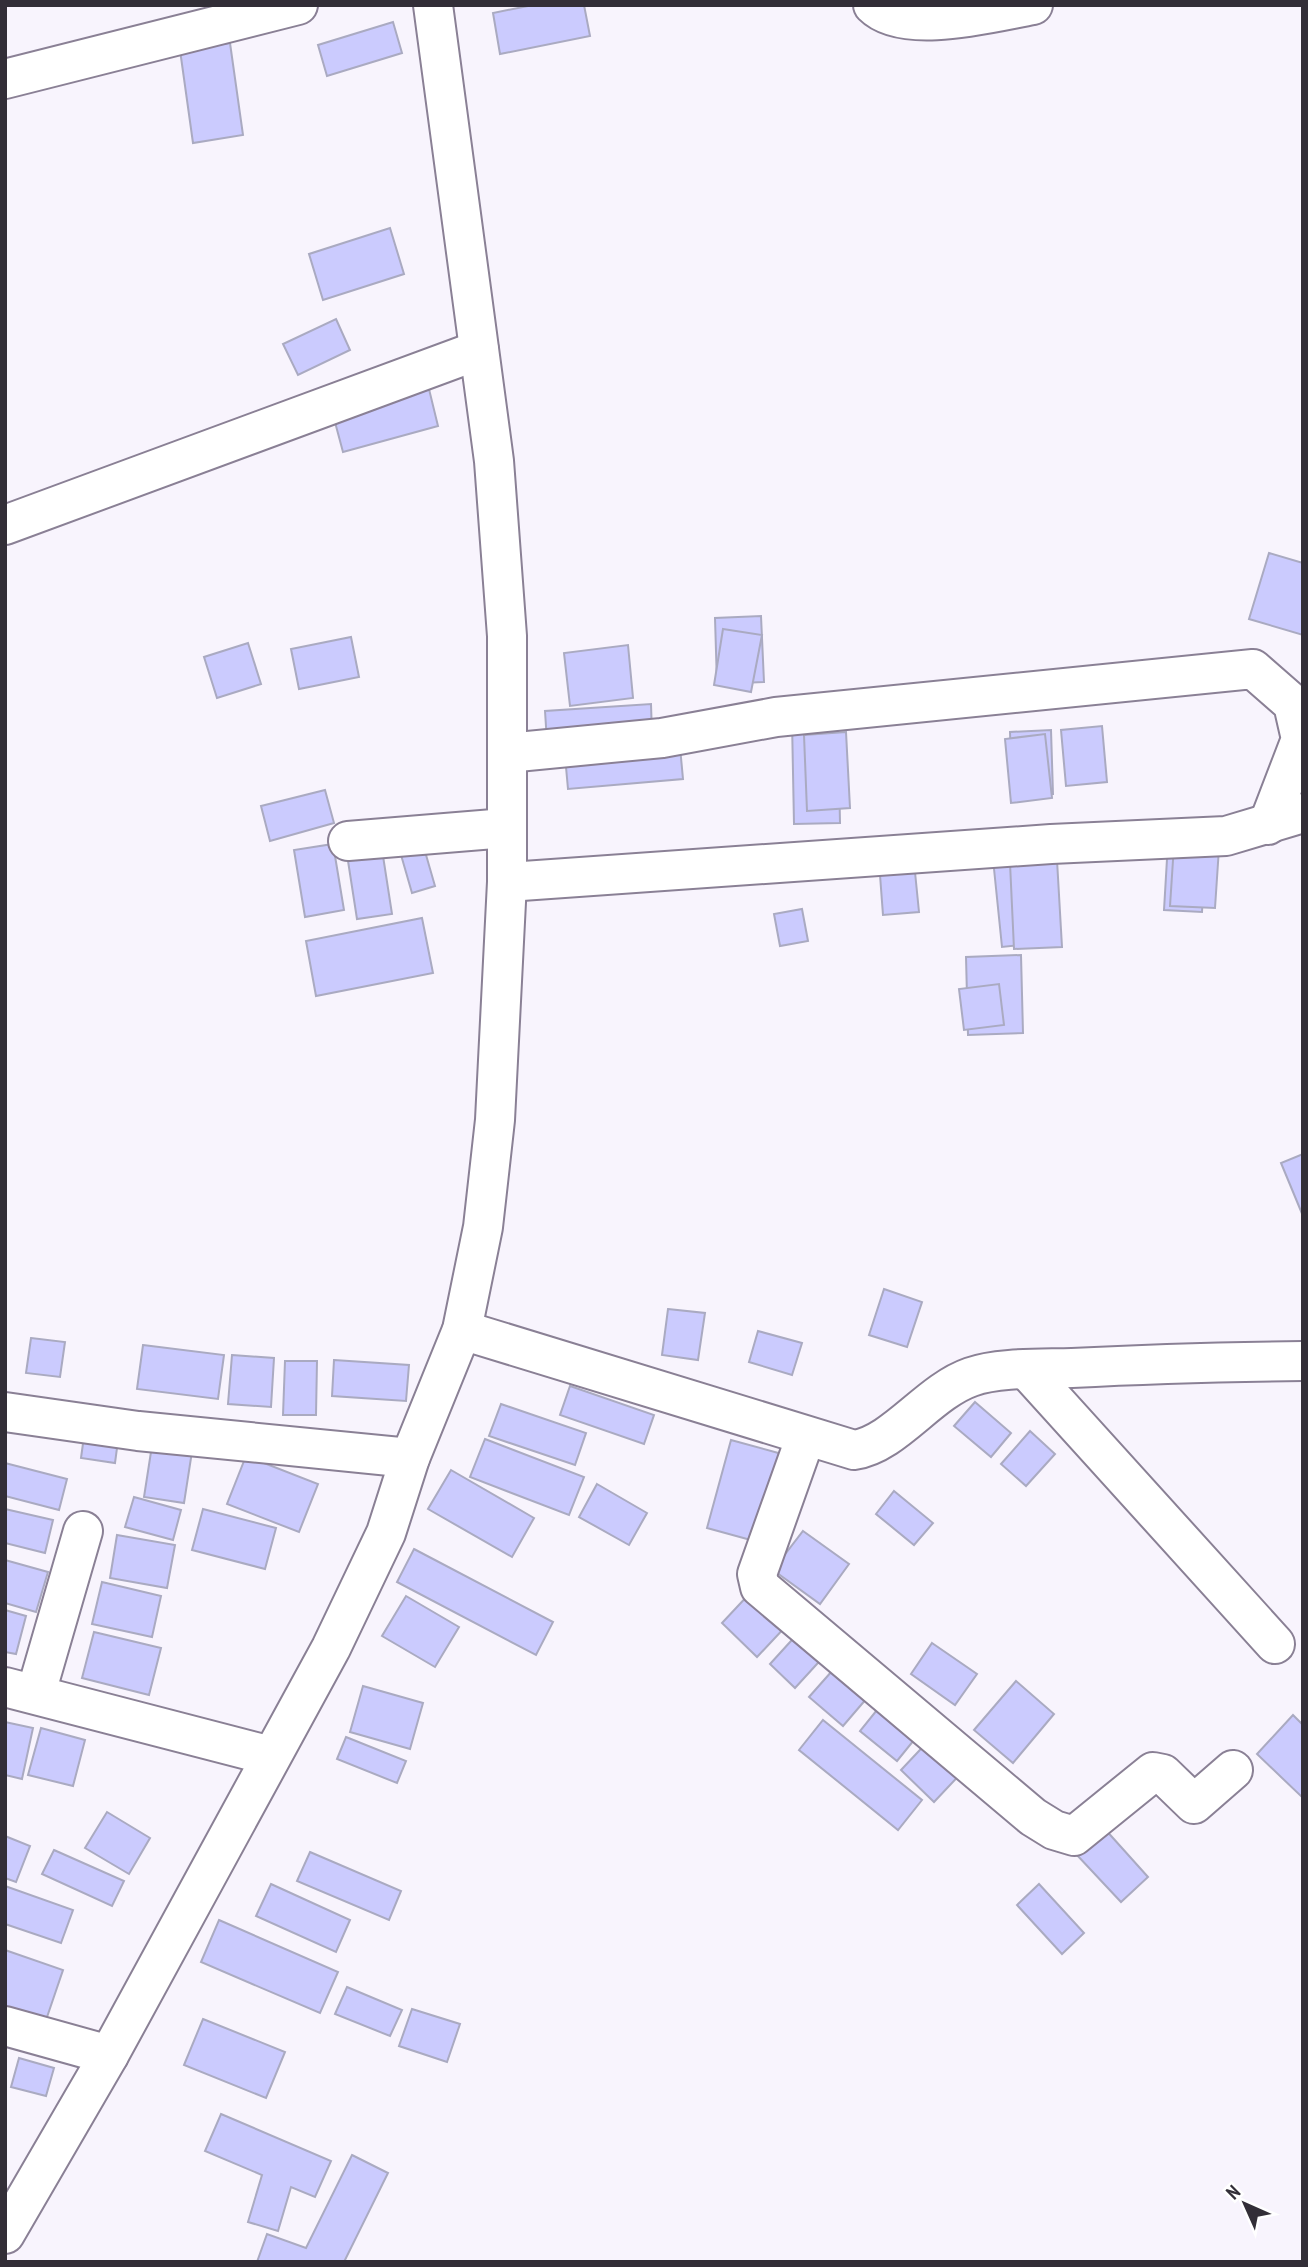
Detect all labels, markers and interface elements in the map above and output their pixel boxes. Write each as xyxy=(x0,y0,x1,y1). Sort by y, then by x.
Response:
north arrow xyxy=(1210,2169,1280,2239)
text: N xyxy=(1221,2180,1245,2204)

